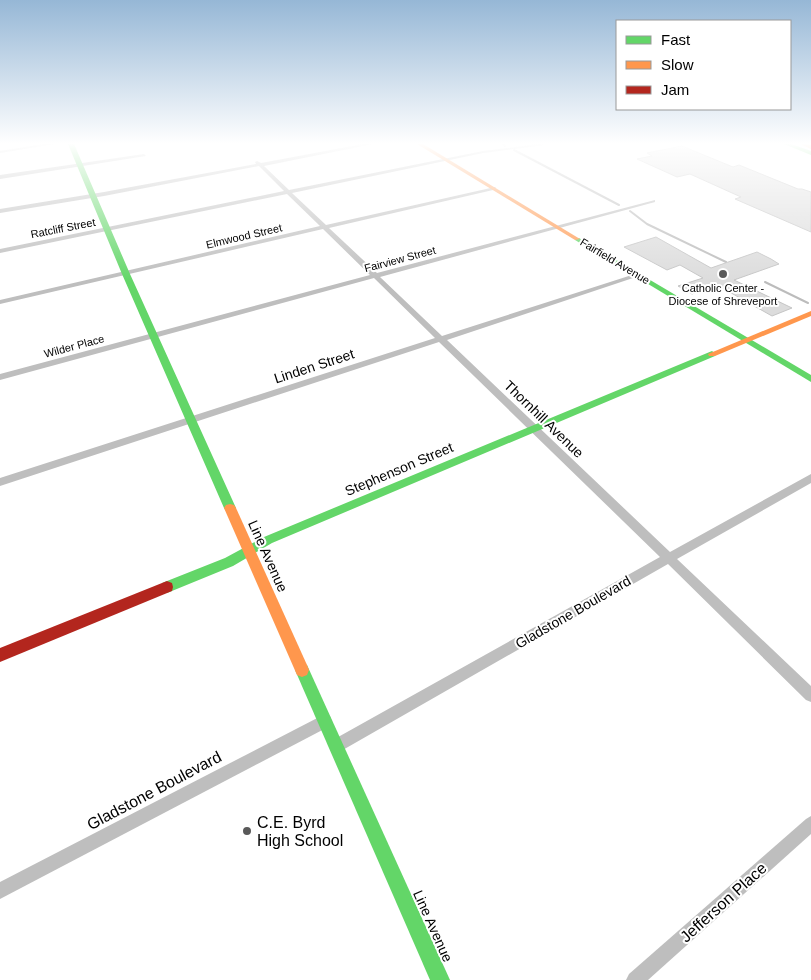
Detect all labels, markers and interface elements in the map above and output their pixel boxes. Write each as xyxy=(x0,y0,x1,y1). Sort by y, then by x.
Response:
legend xyxy=(616,20,791,110)
text: Fast xyxy=(661,31,691,48)
text: Slow xyxy=(661,56,694,73)
text: Jam xyxy=(661,81,689,98)
street label: Ratcliff Street xyxy=(30,216,96,240)
street label: Elmwood Street xyxy=(205,221,283,251)
street label: Fairfield Avenue xyxy=(578,236,652,286)
street label: Fairview Street xyxy=(363,244,437,274)
marker: Catholic Center - Diocese of Shreveport xyxy=(717,268,729,280)
place label: Catholic Center - Diocese of Shreveport xyxy=(669,282,777,307)
street label: Wilder Place xyxy=(43,332,105,360)
street label: Linden Street xyxy=(272,345,356,386)
street label: Thornhill Avenue xyxy=(501,377,587,461)
street label: Stephenson Street xyxy=(342,439,456,499)
street label: Line Avenue xyxy=(245,518,291,595)
street label: Gladstone Boulevard xyxy=(512,572,634,652)
street label: Gladstone Boulevard xyxy=(84,748,224,833)
place label: C.E. Byrd High School xyxy=(257,814,343,849)
marker: C.E. Byrd High School xyxy=(241,825,253,837)
street label: Jefferson Place xyxy=(677,859,770,945)
street label: Line Avenue xyxy=(410,888,456,965)

